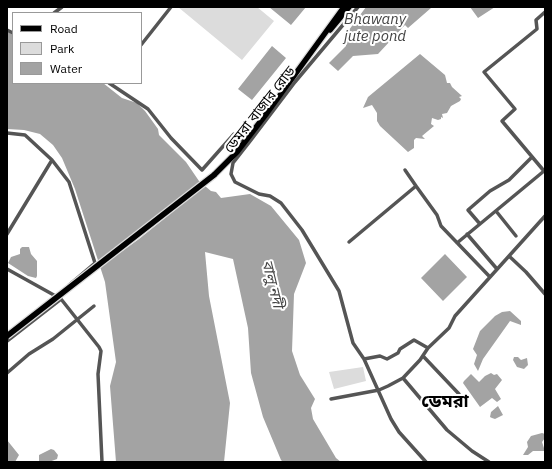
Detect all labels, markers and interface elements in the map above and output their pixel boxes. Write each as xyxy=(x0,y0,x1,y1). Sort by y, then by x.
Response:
water label: Bhawany jute pond xyxy=(344,11,406,46)
legend xyxy=(12,12,142,84)
text: Road xyxy=(50,21,78,36)
text: Park xyxy=(50,41,74,56)
text: Water xyxy=(50,61,82,76)
street label: ডেমরা বাজার রোড xyxy=(221,63,299,157)
water label: বালু নদী xyxy=(257,258,287,310)
district label: ডেমরা xyxy=(421,391,469,413)

